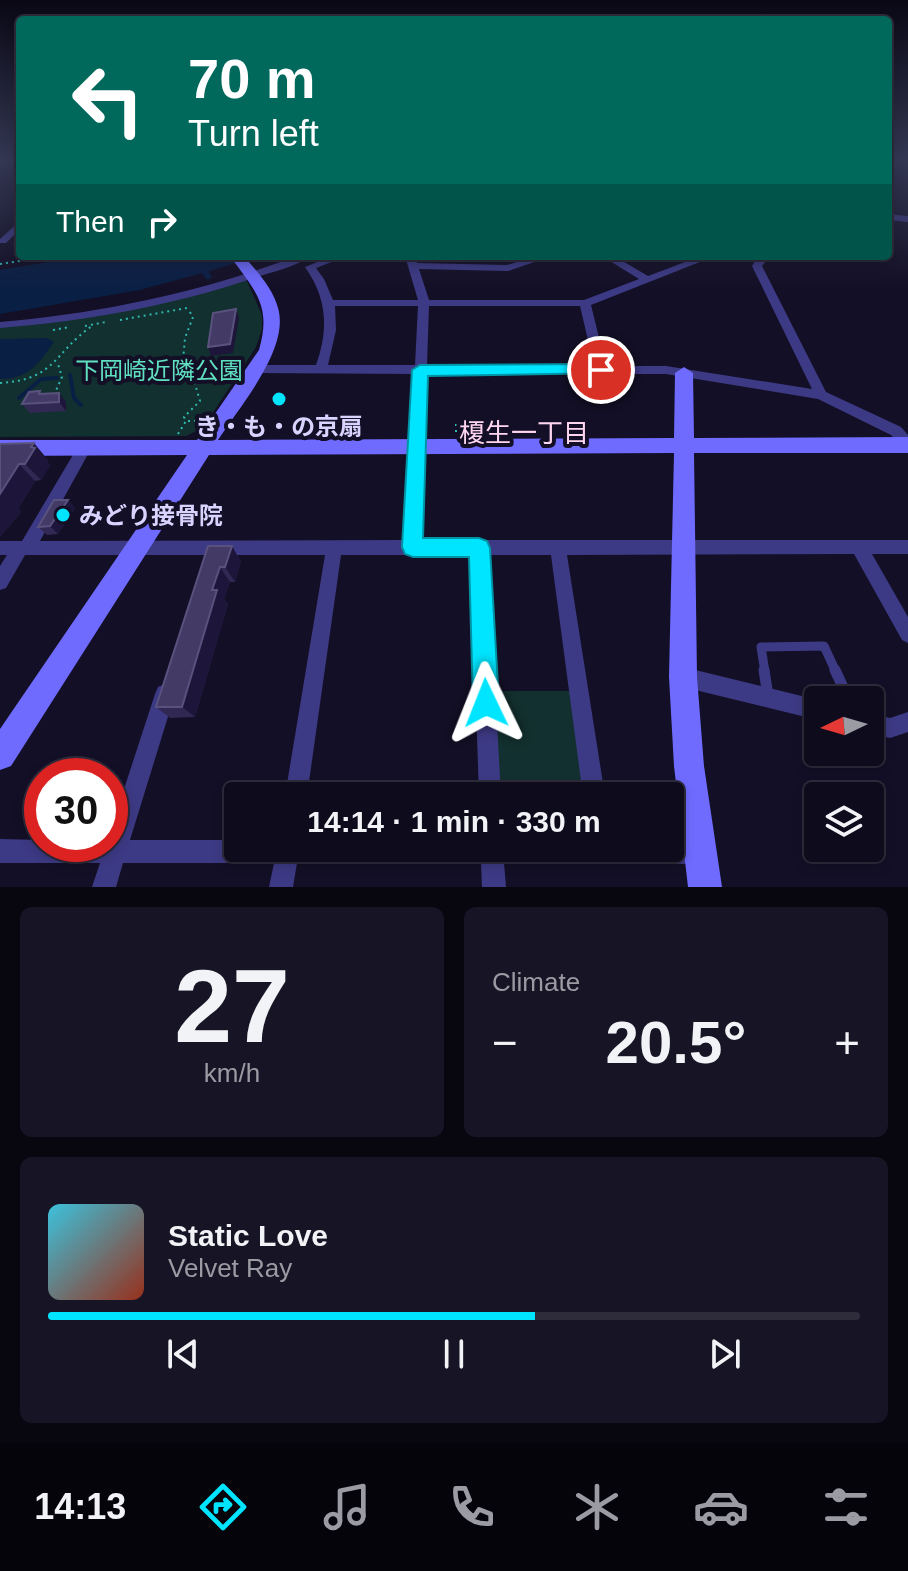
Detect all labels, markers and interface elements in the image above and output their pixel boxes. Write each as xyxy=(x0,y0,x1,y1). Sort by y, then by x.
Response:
text: 70 m xyxy=(188,47,316,110)
icon: left xyxy=(56,48,160,152)
text: Turn left xyxy=(188,113,319,154)
icon: right xyxy=(140,200,184,244)
text: Then xyxy=(56,205,124,238)
pin xyxy=(567,336,635,404)
icon: arrive xyxy=(579,348,623,392)
park label: 下岡崎近隣公園 xyxy=(75,357,243,384)
marker: き・も・の京扇 xyxy=(270,390,288,408)
place label: き・も・の京扇 xyxy=(195,413,363,440)
district label: 榎生一丁目 xyxy=(459,418,589,448)
place label: みどり接骨院 xyxy=(79,502,223,529)
marker: みどり接骨院 xyxy=(54,506,72,524)
position arrow xyxy=(444,661,528,745)
north arrow xyxy=(804,686,884,766)
map controls xyxy=(804,686,884,862)
speed limit sign: 30 xyxy=(24,758,128,862)
button: layers xyxy=(804,782,884,862)
text: 14:14 · 1 min · 330 m xyxy=(307,805,601,838)
text: 27 xyxy=(174,948,290,1064)
text: Climate xyxy=(492,967,580,997)
text: 20.5° xyxy=(606,1009,746,1076)
text: − xyxy=(492,1018,518,1067)
text: + xyxy=(834,1018,860,1067)
text: km/h xyxy=(204,1058,260,1088)
text: Static Love xyxy=(168,1219,328,1252)
text: Velvet Ray xyxy=(168,1253,292,1283)
icon: previous xyxy=(161,1332,205,1376)
icon: pause xyxy=(432,1332,476,1376)
icon: next xyxy=(703,1332,747,1376)
icon: directions xyxy=(195,1479,251,1535)
icon: music xyxy=(319,1479,375,1535)
icon: phone xyxy=(444,1479,500,1535)
icon: climate xyxy=(569,1479,625,1535)
icon: car xyxy=(693,1479,749,1535)
icon: filters xyxy=(818,1479,874,1535)
text: 14:13 xyxy=(34,1486,126,1527)

